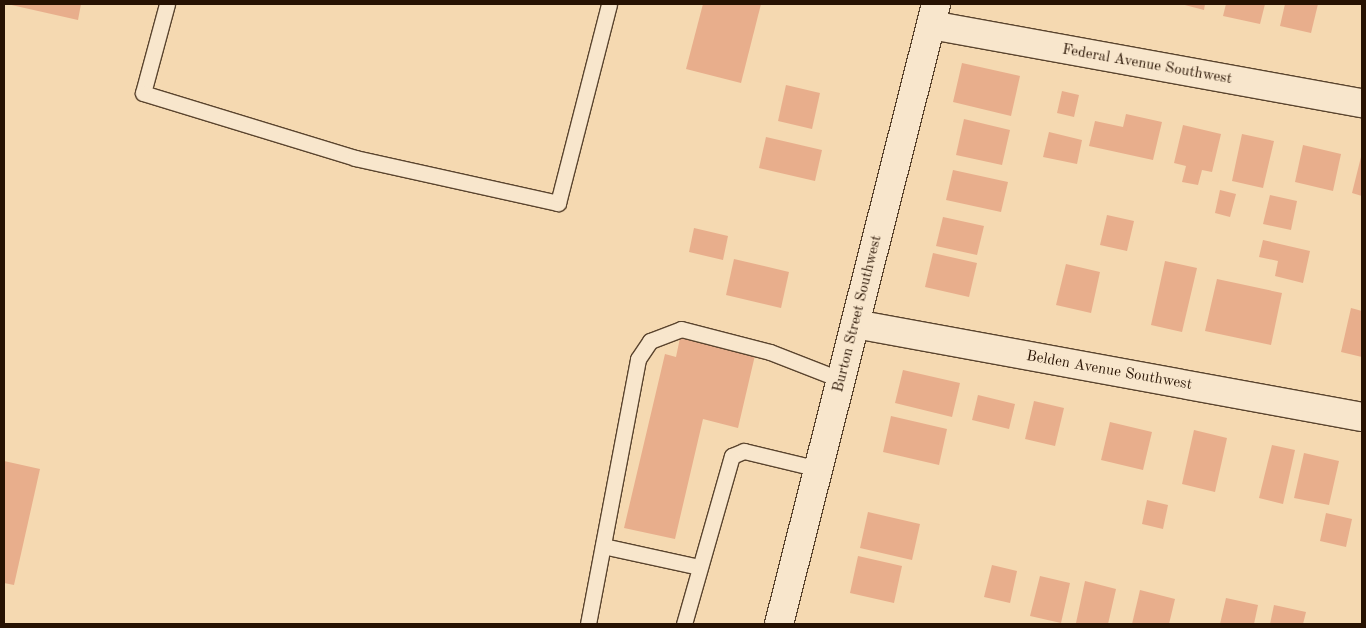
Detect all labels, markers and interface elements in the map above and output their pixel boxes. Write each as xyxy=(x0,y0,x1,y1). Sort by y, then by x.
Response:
street label: Federal Avenue Southwest xyxy=(1061,41,1233,89)
street label: Burton Street Southwest xyxy=(830,234,886,394)
street label: Belden Avenue Southwest xyxy=(1025,348,1193,394)

